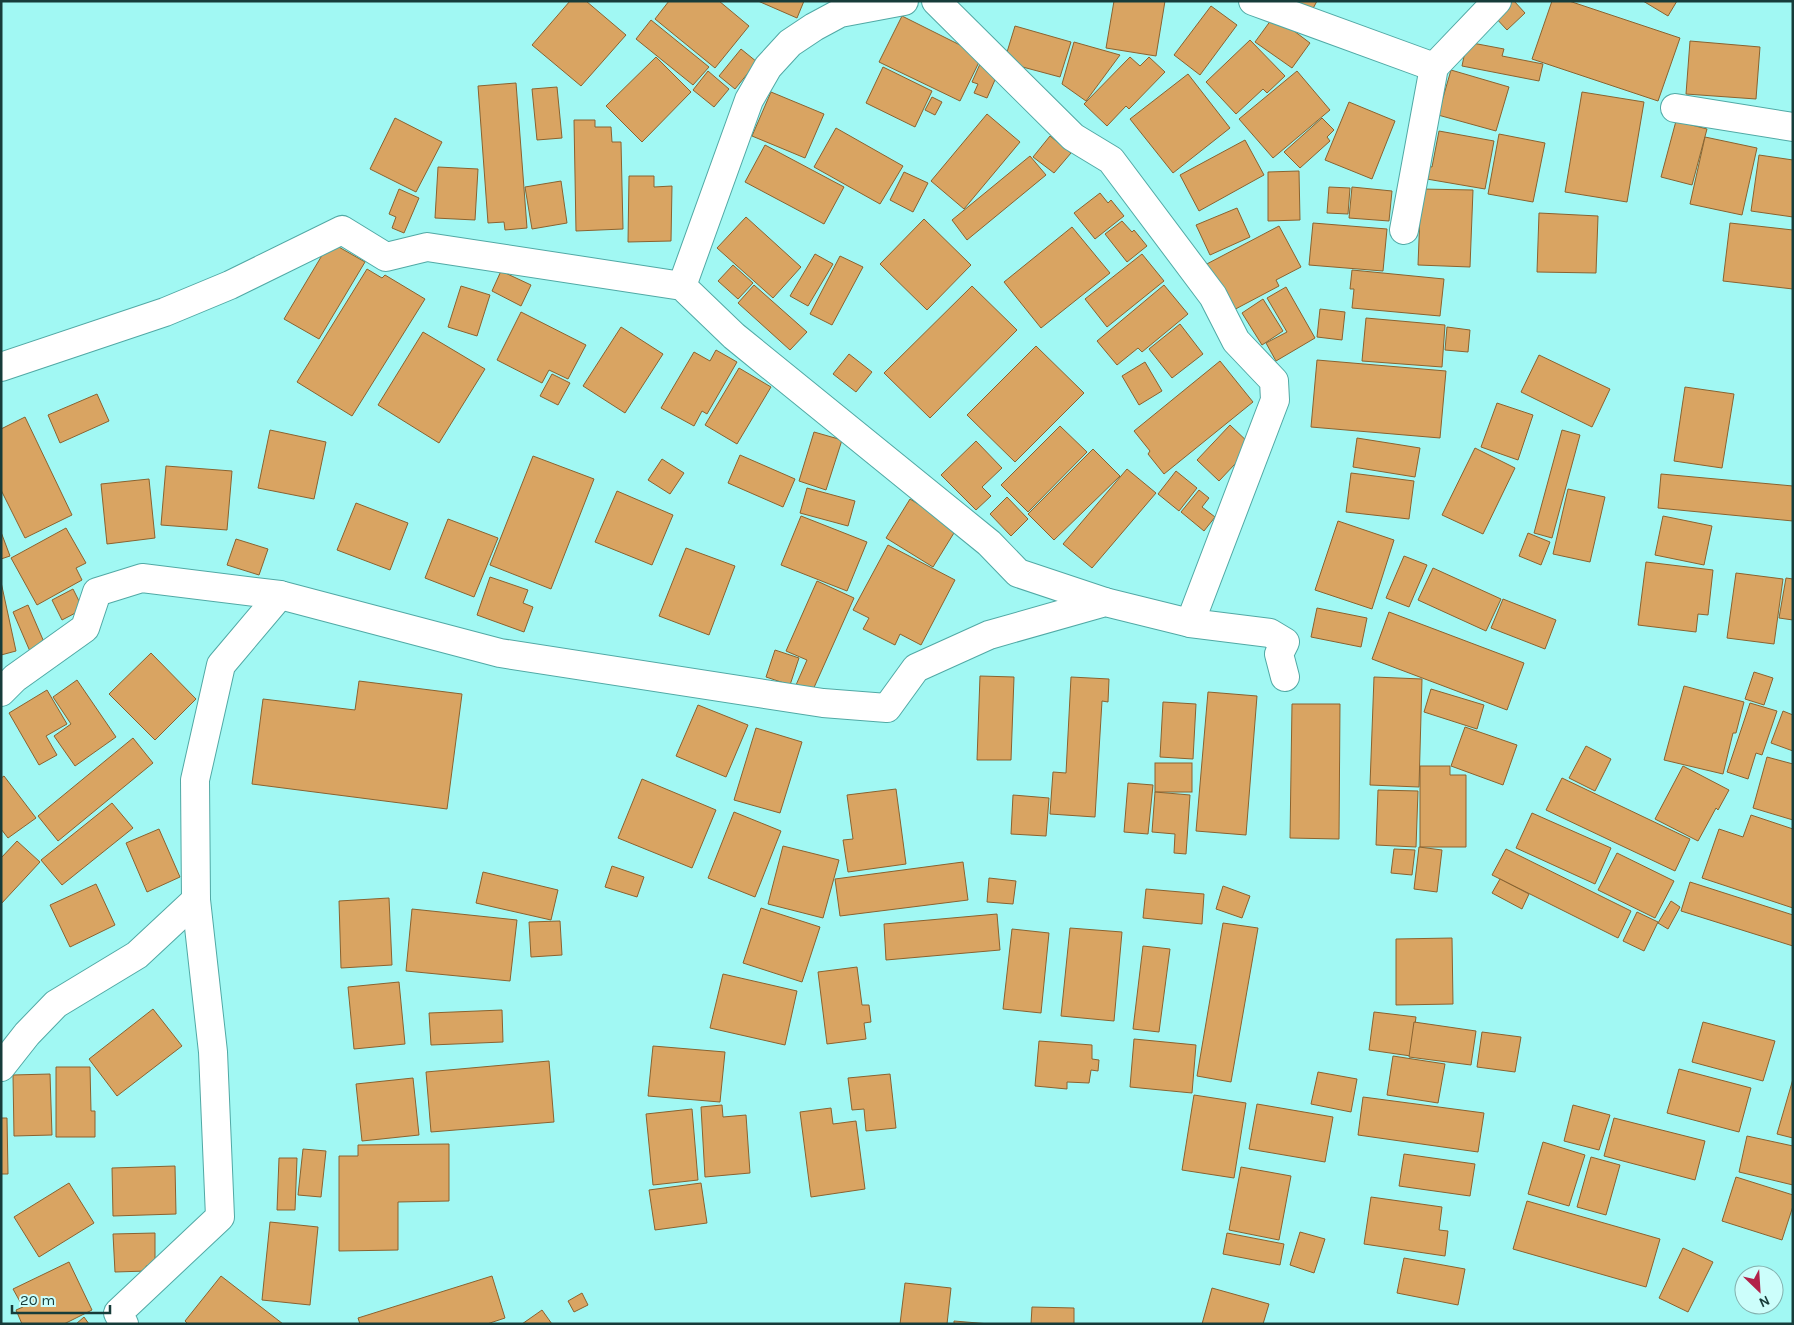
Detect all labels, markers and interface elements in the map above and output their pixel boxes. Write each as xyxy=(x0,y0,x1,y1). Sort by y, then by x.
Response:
north arrow xyxy=(1734,1265,1784,1315)
scale bar xyxy=(12,1282,110,1314)
text: 20 m xyxy=(20,1291,55,1309)
text: N xyxy=(1756,1292,1772,1311)

